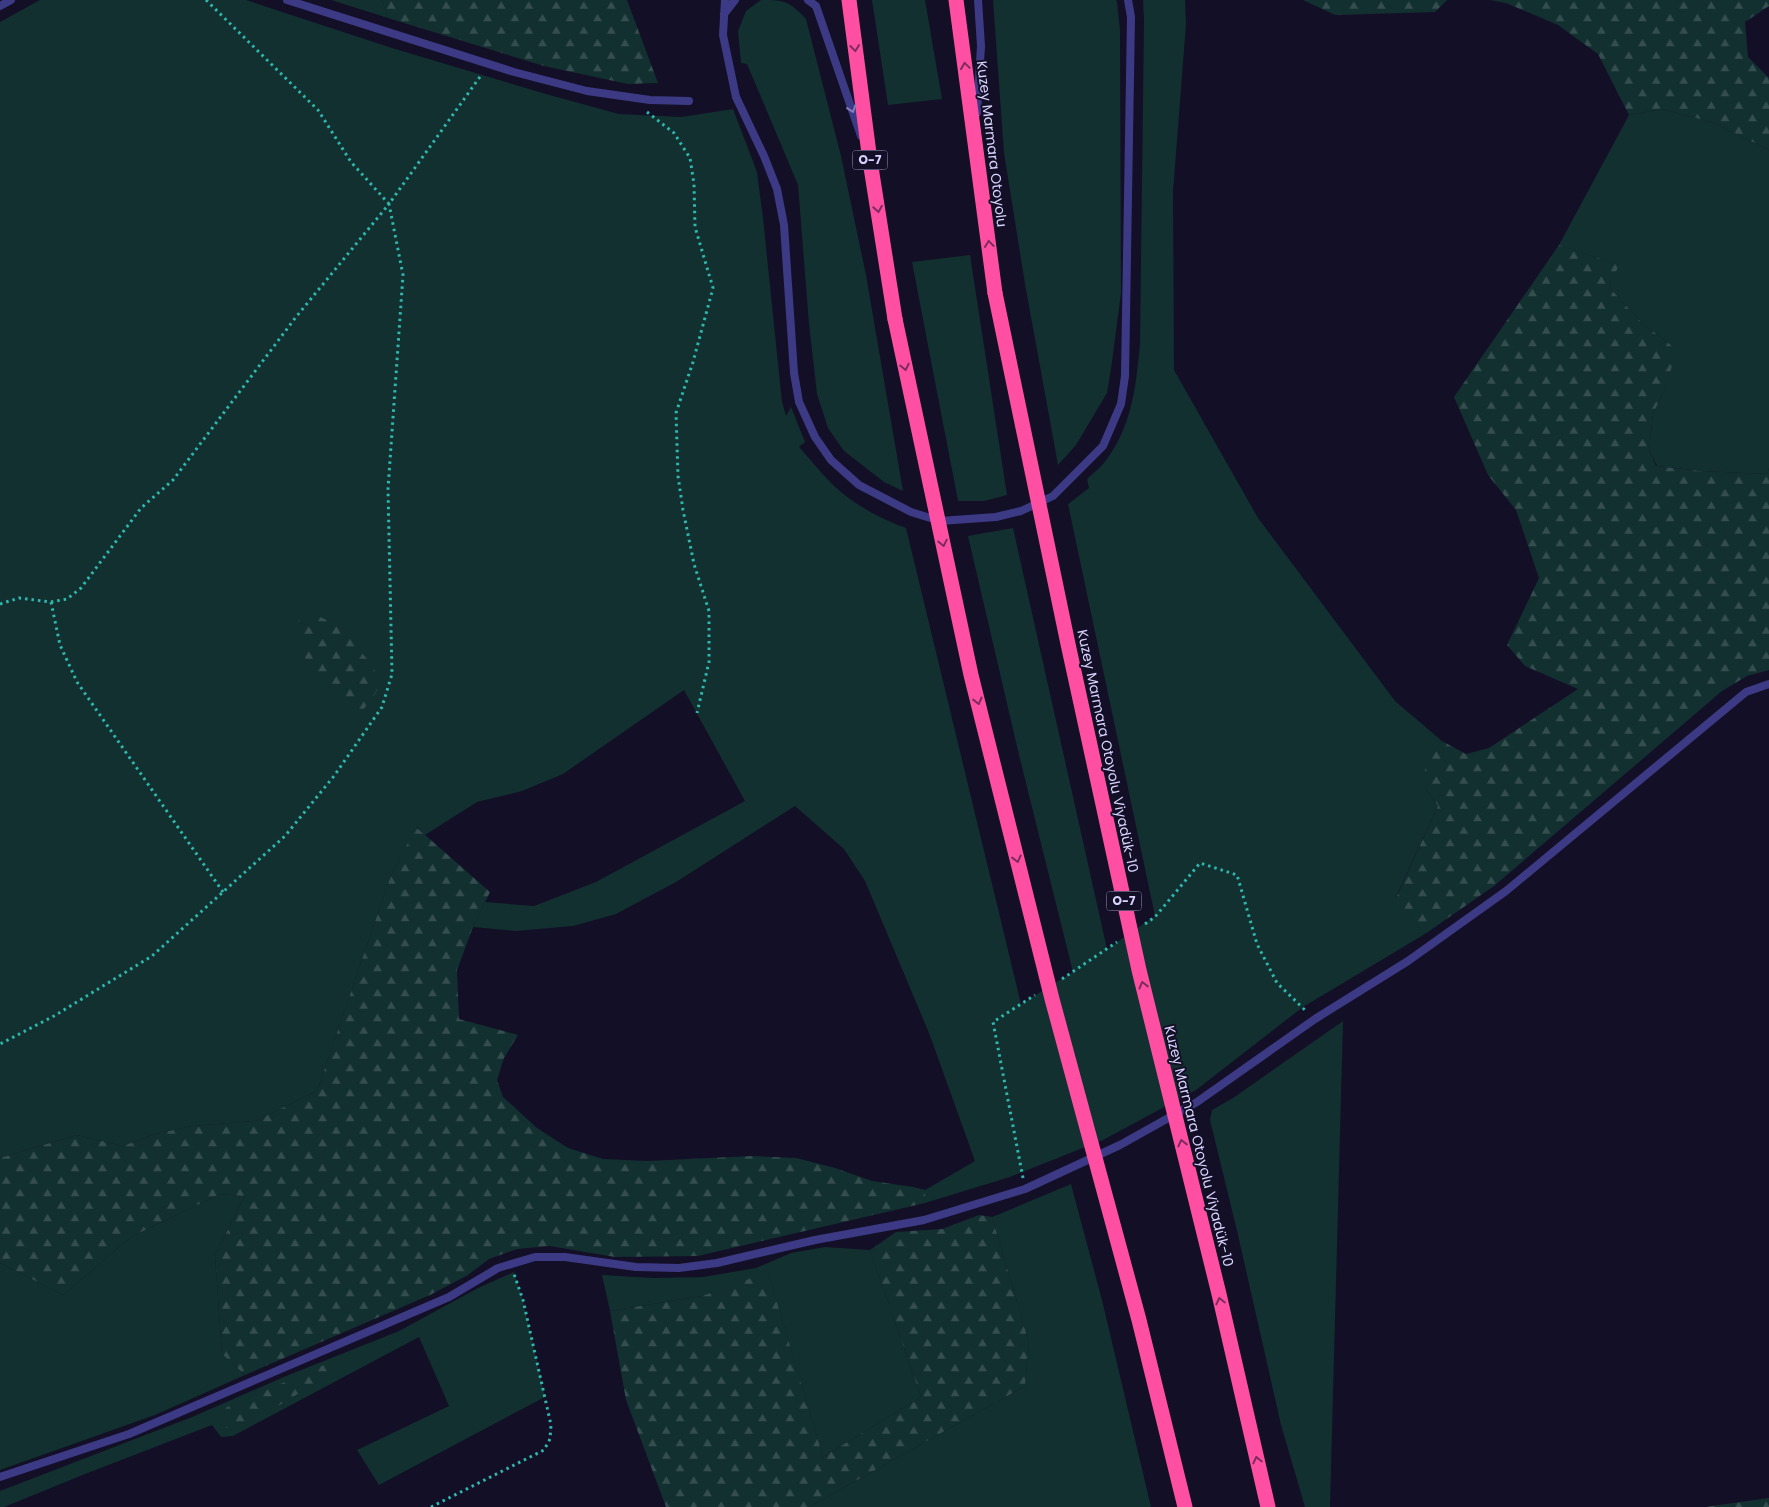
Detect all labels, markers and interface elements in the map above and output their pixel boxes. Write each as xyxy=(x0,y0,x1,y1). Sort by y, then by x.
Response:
one-way arrow xyxy=(849,45,860,53)
street label: Kuzey Marmara Otoyolu xyxy=(972,60,1012,228)
one-way arrow xyxy=(960,61,971,69)
one-way arrow xyxy=(846,104,856,112)
road number: O-7 xyxy=(852,150,888,170)
one-way arrow xyxy=(872,205,882,214)
one-way arrow xyxy=(984,240,994,248)
one-way arrow xyxy=(900,362,910,371)
one-way arrow xyxy=(937,538,948,547)
street label: Kuzey Marmara Otoyolu Viyadük-10 xyxy=(1072,628,1144,874)
one-way arrow xyxy=(972,697,983,706)
one-way arrow xyxy=(1011,855,1022,864)
road number: O-7 xyxy=(1106,891,1142,910)
one-way arrow xyxy=(1138,981,1149,990)
street label: Kuzey Marmara Otoyolu Viyadük-10 xyxy=(1159,1023,1239,1269)
one-way arrow xyxy=(1177,1139,1188,1148)
one-way arrow xyxy=(1215,1297,1226,1306)
one-way arrow xyxy=(1252,1455,1263,1464)

